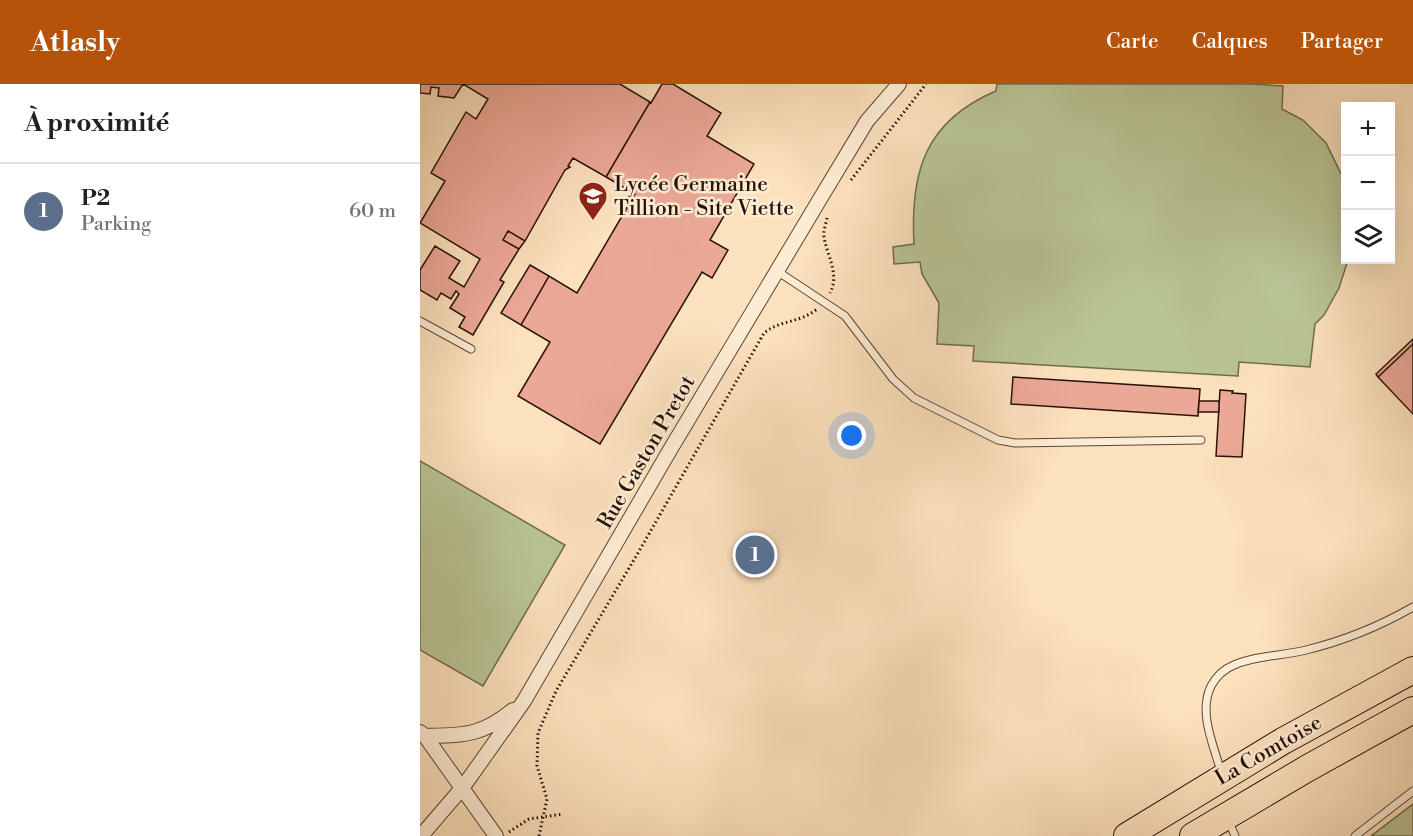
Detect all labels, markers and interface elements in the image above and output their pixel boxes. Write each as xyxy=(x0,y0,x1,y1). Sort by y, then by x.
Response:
text: Atlasly xyxy=(30,25,120,60)
text: Carte xyxy=(1106,29,1159,55)
text: Calques xyxy=(1192,29,1268,55)
text: Partager xyxy=(1301,29,1383,55)
map controls xyxy=(1341,102,1395,264)
button: + xyxy=(1341,102,1395,156)
text: À proximité xyxy=(24,107,169,139)
button: − xyxy=(1341,156,1395,210)
place label: Lycée Germaine Tillion - Site Viette xyxy=(614,172,794,222)
school or university icon: Lycée Germaine Tillion - Site Viette xyxy=(577,180,609,222)
text: P2 xyxy=(81,185,110,212)
text: 1 xyxy=(39,199,48,224)
text: 60 m xyxy=(349,199,396,224)
button: layers xyxy=(1341,210,1395,264)
text: Parking xyxy=(81,212,151,237)
street label: Rue Gaston Pretot xyxy=(592,371,702,534)
your location xyxy=(837,421,866,450)
pin: 1 xyxy=(736,532,774,578)
street label: La Comtoise xyxy=(1210,710,1327,792)

